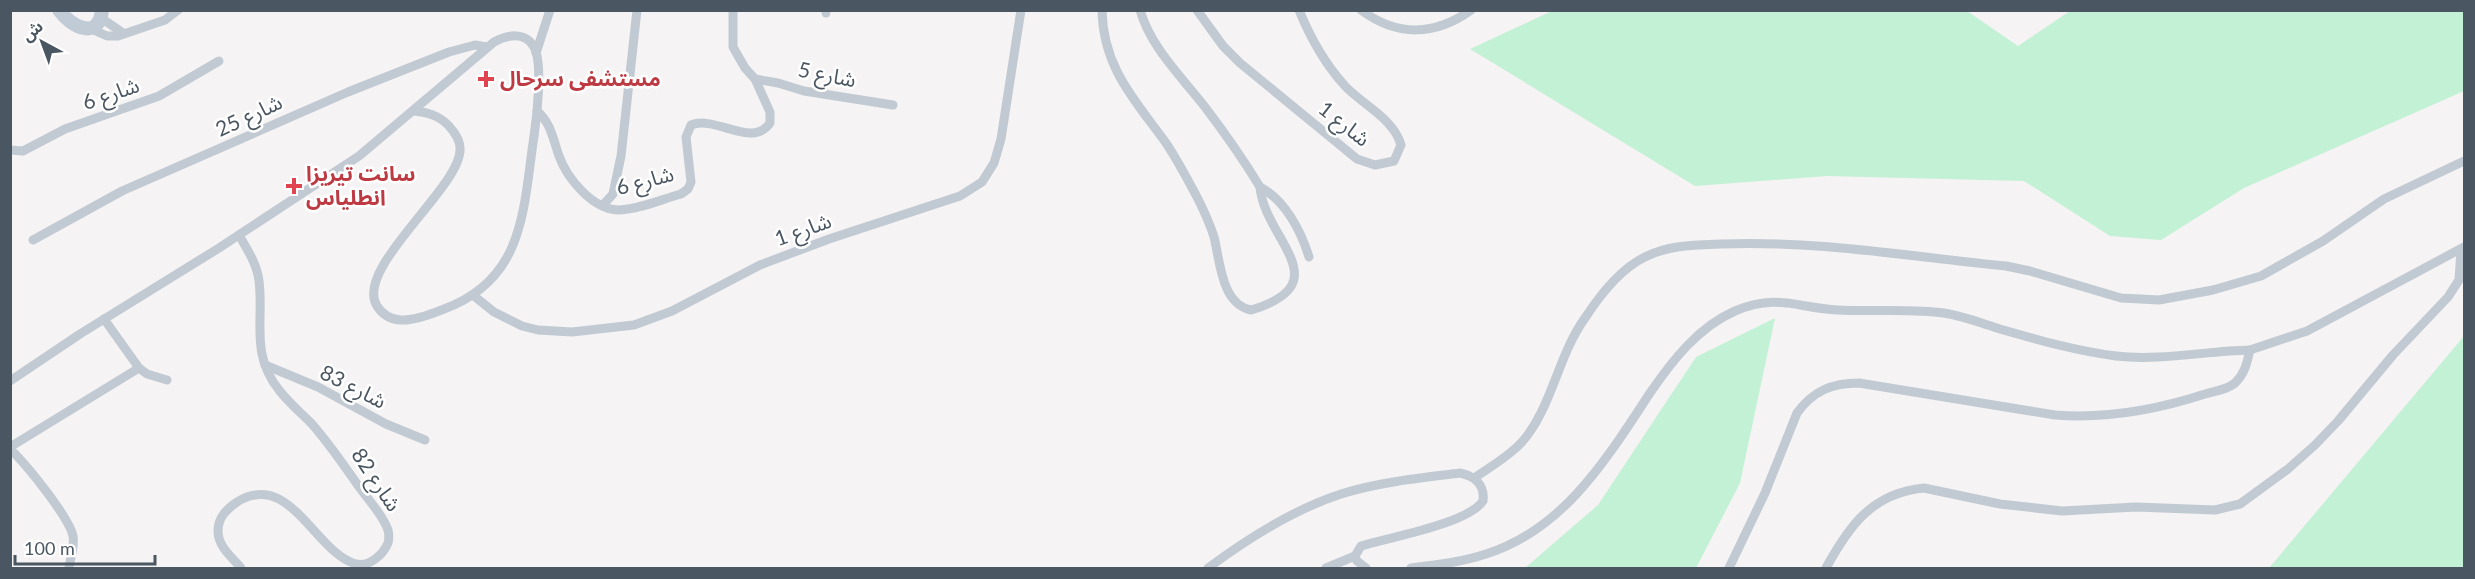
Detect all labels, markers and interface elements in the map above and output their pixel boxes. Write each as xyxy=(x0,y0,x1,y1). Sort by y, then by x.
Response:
north arrow xyxy=(12,12,72,72)
text: ش xyxy=(17,16,47,45)
street label: شارع 5 xyxy=(795,56,858,95)
place label: مستشفى سرحال xyxy=(500,65,661,91)
marker: مستشفى سرحال xyxy=(477,70,495,88)
street label: شارع 6 xyxy=(79,71,144,118)
street label: شارع 25 xyxy=(211,88,287,145)
street label: شارع 1 xyxy=(1312,95,1376,154)
place label: سانت تيريزا انطلياس xyxy=(306,160,416,210)
street label: شارع 6 xyxy=(613,160,677,203)
marker: سانت تيريزا انطلياس xyxy=(287,179,301,193)
street label: شارع 1 xyxy=(771,207,836,254)
street label: شارع 83 xyxy=(315,358,391,416)
street label: شارع 82 xyxy=(344,443,407,518)
scale bar xyxy=(15,528,154,566)
text: 100 m xyxy=(24,537,75,559)

